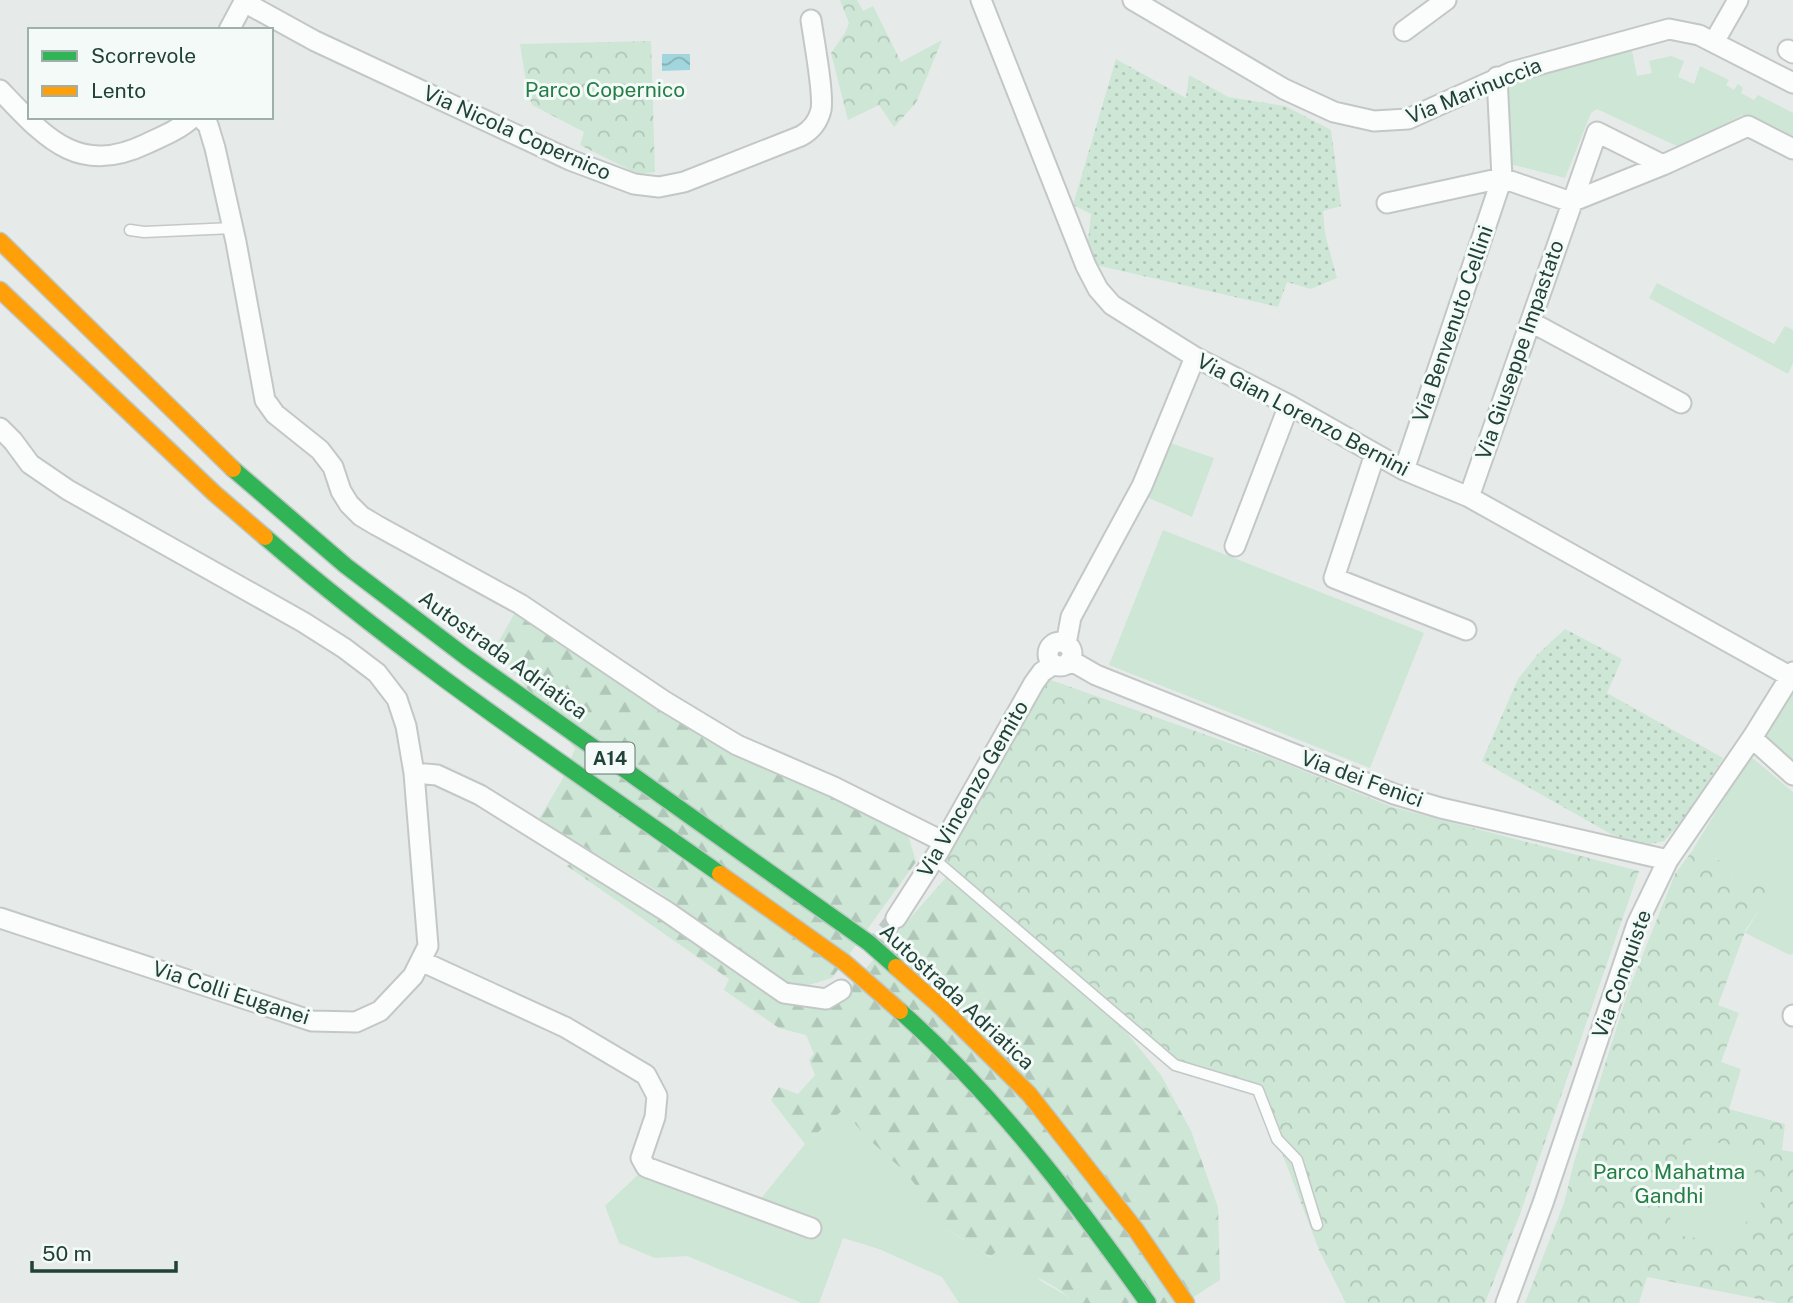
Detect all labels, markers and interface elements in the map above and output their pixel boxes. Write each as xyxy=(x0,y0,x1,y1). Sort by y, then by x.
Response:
legend xyxy=(28,28,273,119)
text: Scorrevole xyxy=(91,43,196,68)
street label: Via Marinuccia xyxy=(1403,52,1545,129)
park label: Parco Copernico xyxy=(525,77,685,102)
text: Lento xyxy=(91,78,146,103)
street label: Via Nicola Copernico xyxy=(420,80,615,185)
street label: Via Benvenuto Cellini xyxy=(1407,222,1498,426)
street label: Via Giuseppe Impastato xyxy=(1470,237,1569,463)
street label: Via Gian Lorenzo Bernini xyxy=(1193,348,1414,481)
street label: Autostrada Adriatica xyxy=(414,585,592,724)
street label: Via Vincenzo Gemito xyxy=(912,696,1033,881)
road number: A14 xyxy=(586,743,634,774)
street label: Via dei Fenici xyxy=(1298,745,1427,812)
street label: Via Conquiste xyxy=(1587,906,1656,1041)
street label: Autostrada Adriatica xyxy=(875,919,1040,1075)
street label: Via Colli Euganei xyxy=(150,955,313,1030)
park label: Parco Mahatma Gandhi xyxy=(1593,1159,1745,1208)
scale bar xyxy=(32,1230,175,1274)
text: 50 m xyxy=(42,1241,92,1266)

